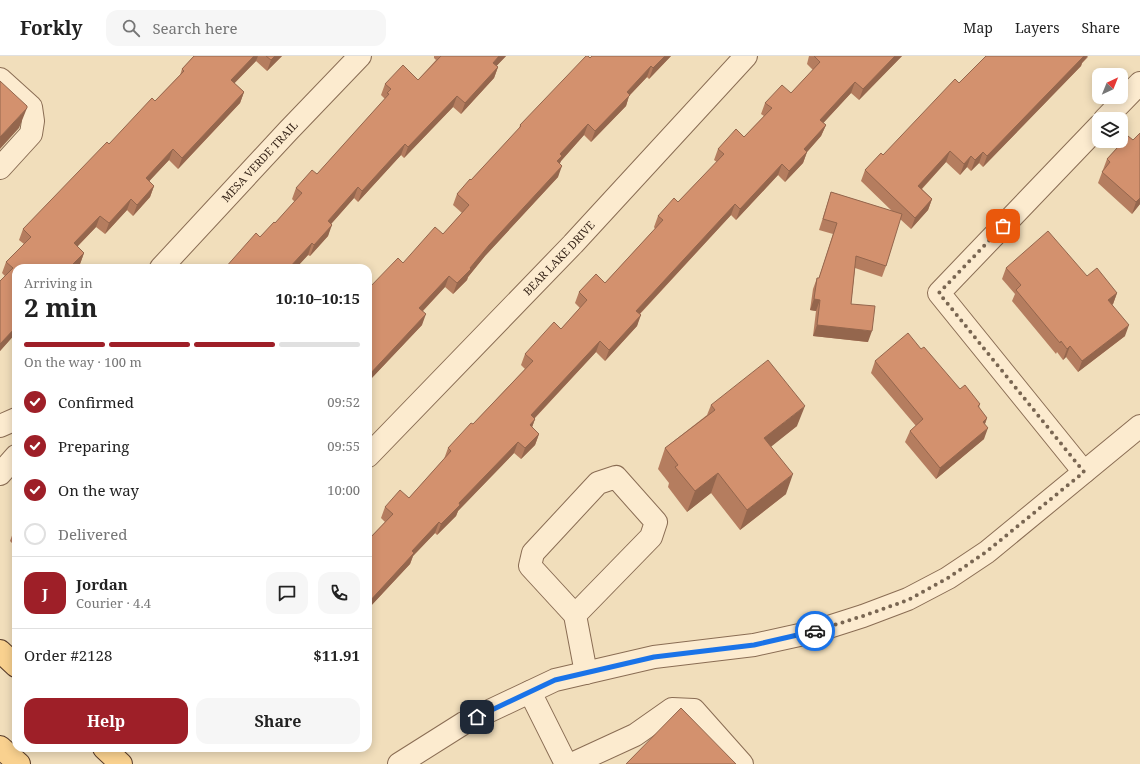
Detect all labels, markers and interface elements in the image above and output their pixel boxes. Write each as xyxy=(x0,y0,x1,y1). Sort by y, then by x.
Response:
search box xyxy=(106,10,386,46)
text: Forkly xyxy=(20,15,82,41)
icon: search xyxy=(120,17,142,39)
text: Search here xyxy=(152,18,238,38)
text: Map xyxy=(963,18,993,37)
text: Layers xyxy=(1015,18,1060,37)
text: Share xyxy=(1082,18,1120,37)
north arrow xyxy=(1092,68,1128,104)
map controls xyxy=(1092,68,1128,148)
button: layers xyxy=(1092,112,1128,148)
street label: MESA VERDE TRAIL xyxy=(218,117,301,205)
pin xyxy=(986,209,1020,243)
icon: bag xyxy=(992,215,1014,237)
street label: BEAR LAKE DRIVE xyxy=(520,217,598,298)
text: Arriving in xyxy=(24,274,93,292)
text: 10:10–10:15 xyxy=(276,288,360,308)
text: 2 min xyxy=(24,289,98,325)
text: On the way · 100 m xyxy=(24,353,142,371)
icon: check xyxy=(24,391,46,413)
text: Confirmed xyxy=(58,392,134,412)
text: 09:52 xyxy=(327,393,360,411)
icon: check xyxy=(24,435,46,457)
text: Preparing xyxy=(58,436,129,456)
text: 09:55 xyxy=(327,437,360,455)
icon: check xyxy=(24,479,46,501)
text: On the way xyxy=(58,480,139,500)
text: 10:00 xyxy=(327,481,360,499)
text: Delivered xyxy=(58,524,127,544)
button: chat xyxy=(266,572,308,614)
button: phone xyxy=(318,572,360,614)
text: Jordan xyxy=(76,574,128,594)
text: J xyxy=(42,583,48,603)
text: Courier · 4.4 xyxy=(76,594,151,612)
courier xyxy=(795,611,835,651)
icon: car xyxy=(804,620,826,642)
text: Order #2128 xyxy=(24,645,112,665)
text: $11.91 xyxy=(313,645,360,665)
button: Help xyxy=(24,698,188,744)
button: Share xyxy=(196,698,360,744)
pin xyxy=(460,700,494,734)
icon: home xyxy=(466,706,488,728)

